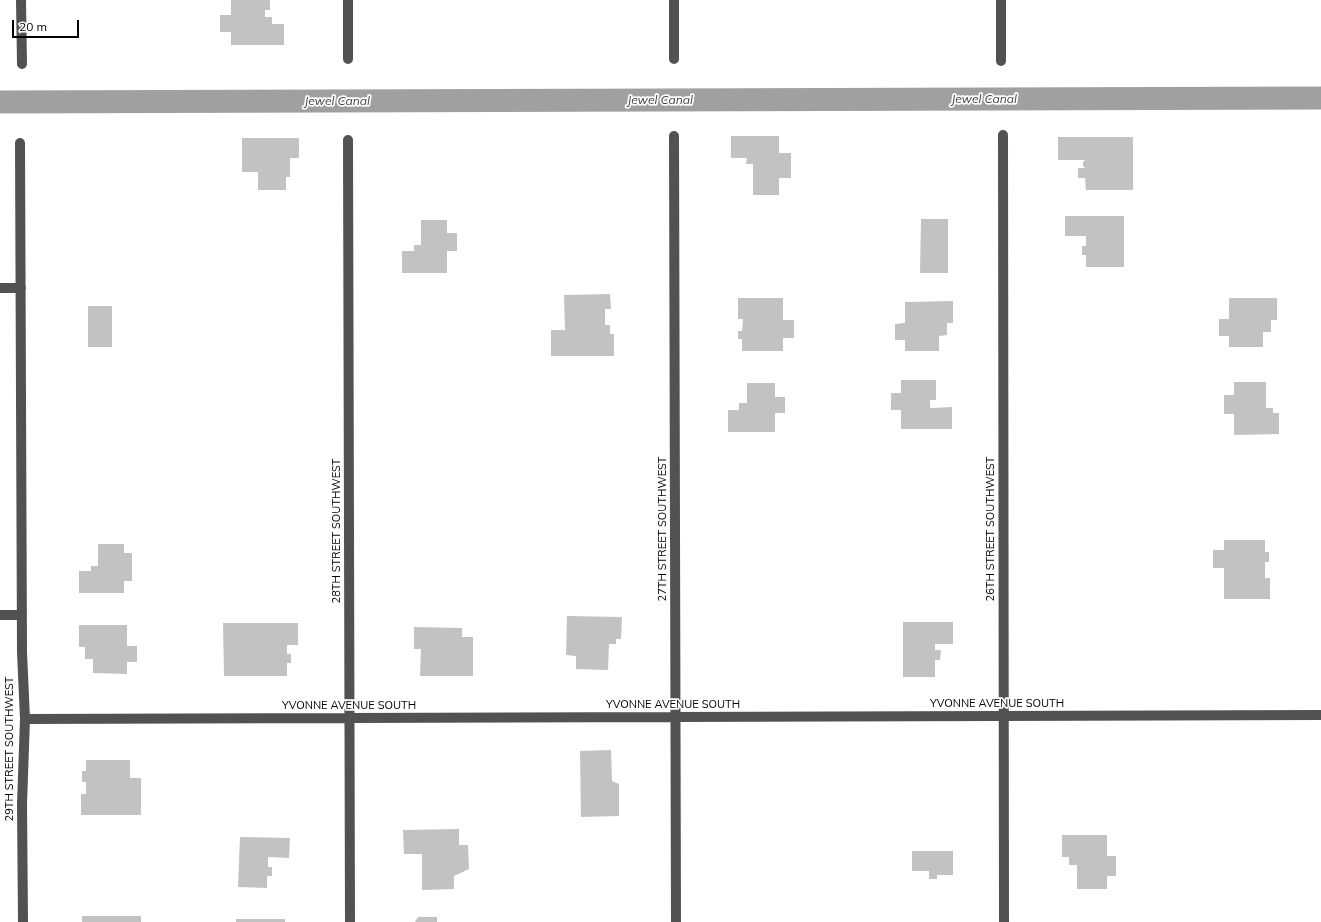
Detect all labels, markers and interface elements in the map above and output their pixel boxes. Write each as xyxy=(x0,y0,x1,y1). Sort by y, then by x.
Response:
scale bar xyxy=(14,12,81,38)
text: 20 m xyxy=(19,19,47,34)
water label: Jewel Canal xyxy=(951,92,1017,106)
water label: Jewel Canal xyxy=(627,93,693,107)
water label: Jewel Canal xyxy=(304,94,370,108)
street label: 27TH STREET SOUTHWEST xyxy=(656,457,670,601)
street label: 26TH STREET SOUTHWEST xyxy=(984,457,998,601)
street label: 28TH STREET SOUTHWEST xyxy=(330,459,344,603)
street label: 29TH STREET SOUTHWEST xyxy=(3,677,17,821)
street label: YVONNE AVENUE SOUTH xyxy=(930,697,1064,711)
street label: YVONNE AVENUE SOUTH xyxy=(606,698,740,712)
street label: YVONNE AVENUE SOUTH xyxy=(282,699,416,713)

